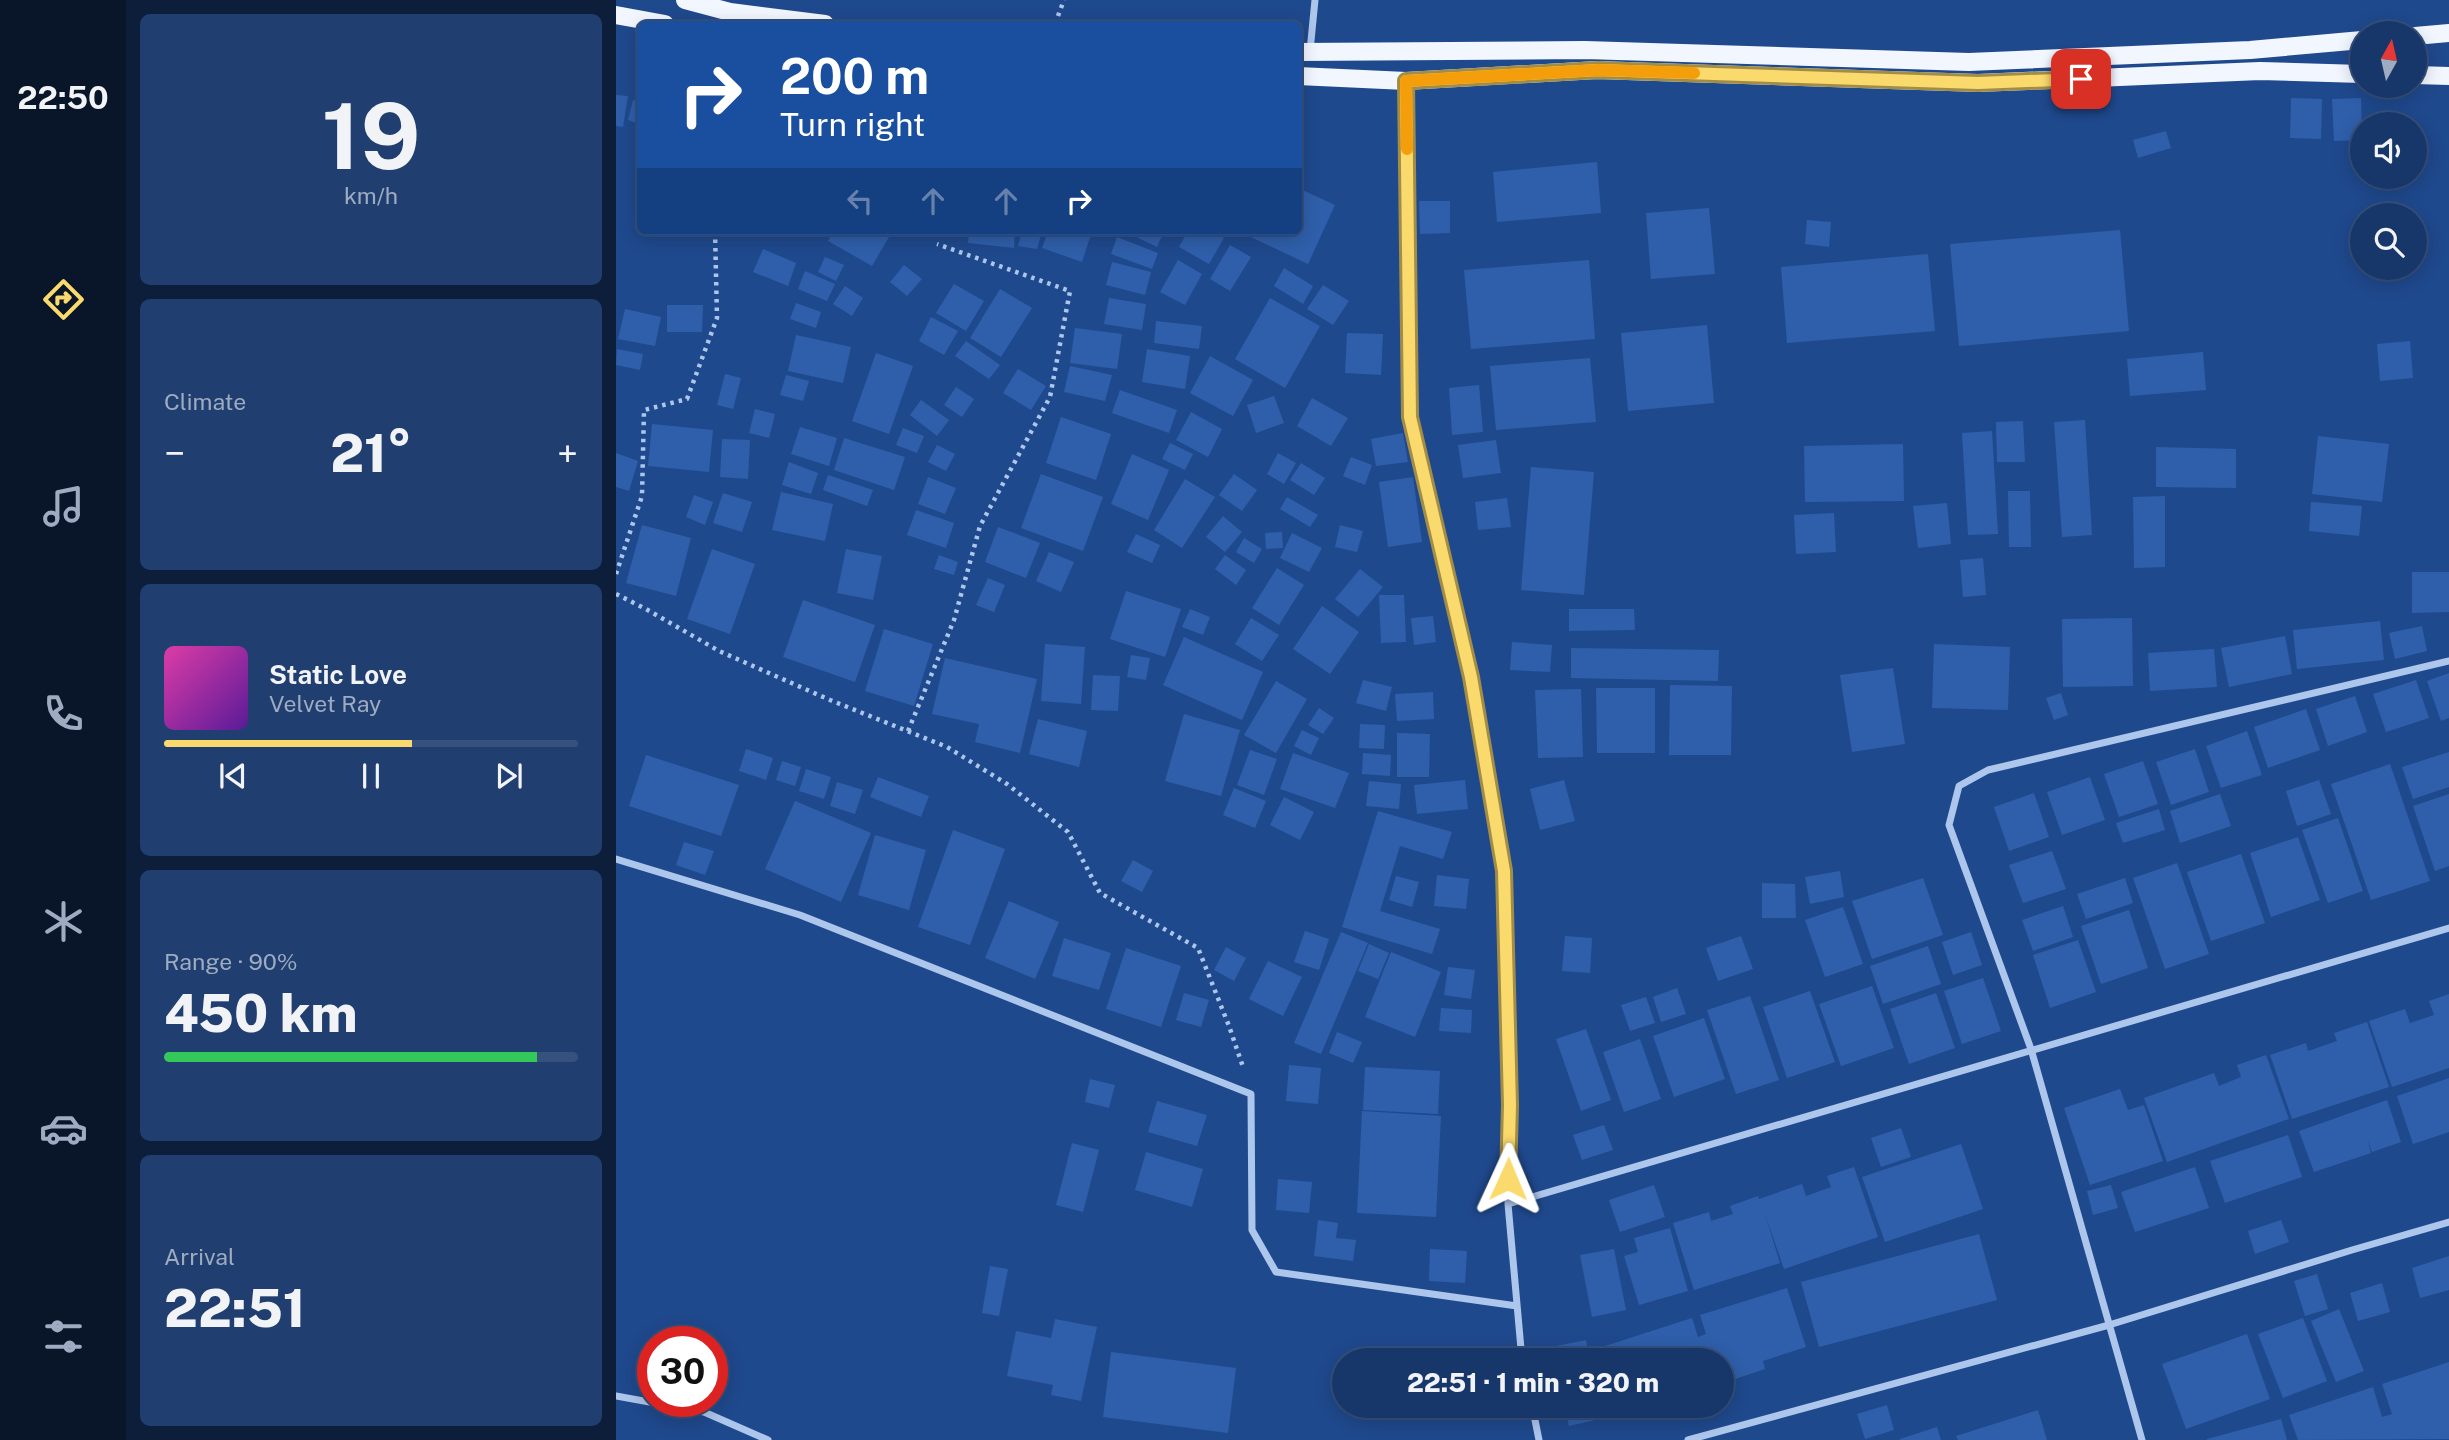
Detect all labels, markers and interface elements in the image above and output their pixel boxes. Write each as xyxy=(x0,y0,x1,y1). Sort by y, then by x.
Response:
north arrow xyxy=(2350,21,2427,98)
map controls xyxy=(2350,21,2427,280)
text: 200 m xyxy=(780,47,929,105)
icon: right xyxy=(665,49,756,140)
pin xyxy=(2051,49,2111,109)
icon: arrive xyxy=(2062,60,2100,98)
text: 22:50 xyxy=(17,79,109,116)
text: 19 xyxy=(322,83,420,189)
text: Turn right xyxy=(780,106,925,143)
button: sound xyxy=(2350,112,2427,189)
text: km/h xyxy=(344,182,398,209)
icon: left xyxy=(841,182,879,220)
icon: ahead xyxy=(914,182,952,220)
icon: ahead xyxy=(987,182,1025,220)
icon: right xyxy=(1060,182,1098,220)
button: search xyxy=(2350,203,2427,280)
icon: directions xyxy=(39,275,88,324)
text: Climate xyxy=(164,388,246,415)
text: 21° xyxy=(330,423,412,484)
text: − xyxy=(164,431,185,476)
text: + xyxy=(557,431,578,476)
icon: music xyxy=(39,482,88,531)
text: Static Love xyxy=(269,659,407,690)
icon: phone xyxy=(39,689,88,738)
text: Velvet Ray xyxy=(269,690,381,717)
icon: previous xyxy=(214,757,252,795)
icon: pause xyxy=(352,757,390,795)
icon: next xyxy=(490,757,528,795)
icon: climate xyxy=(39,897,88,946)
text: Range · 90% xyxy=(164,948,298,975)
text: 450 km xyxy=(164,983,358,1044)
icon: car xyxy=(39,1104,88,1153)
position arrow xyxy=(1471,1142,1545,1216)
text: Arrival xyxy=(164,1243,235,1270)
text: 22:51 xyxy=(164,1278,306,1339)
icon: filters xyxy=(39,1312,88,1361)
speed limit sign: 30 xyxy=(637,1326,728,1417)
text: 22:51 · 1 min · 320 m xyxy=(1407,1367,1659,1398)

